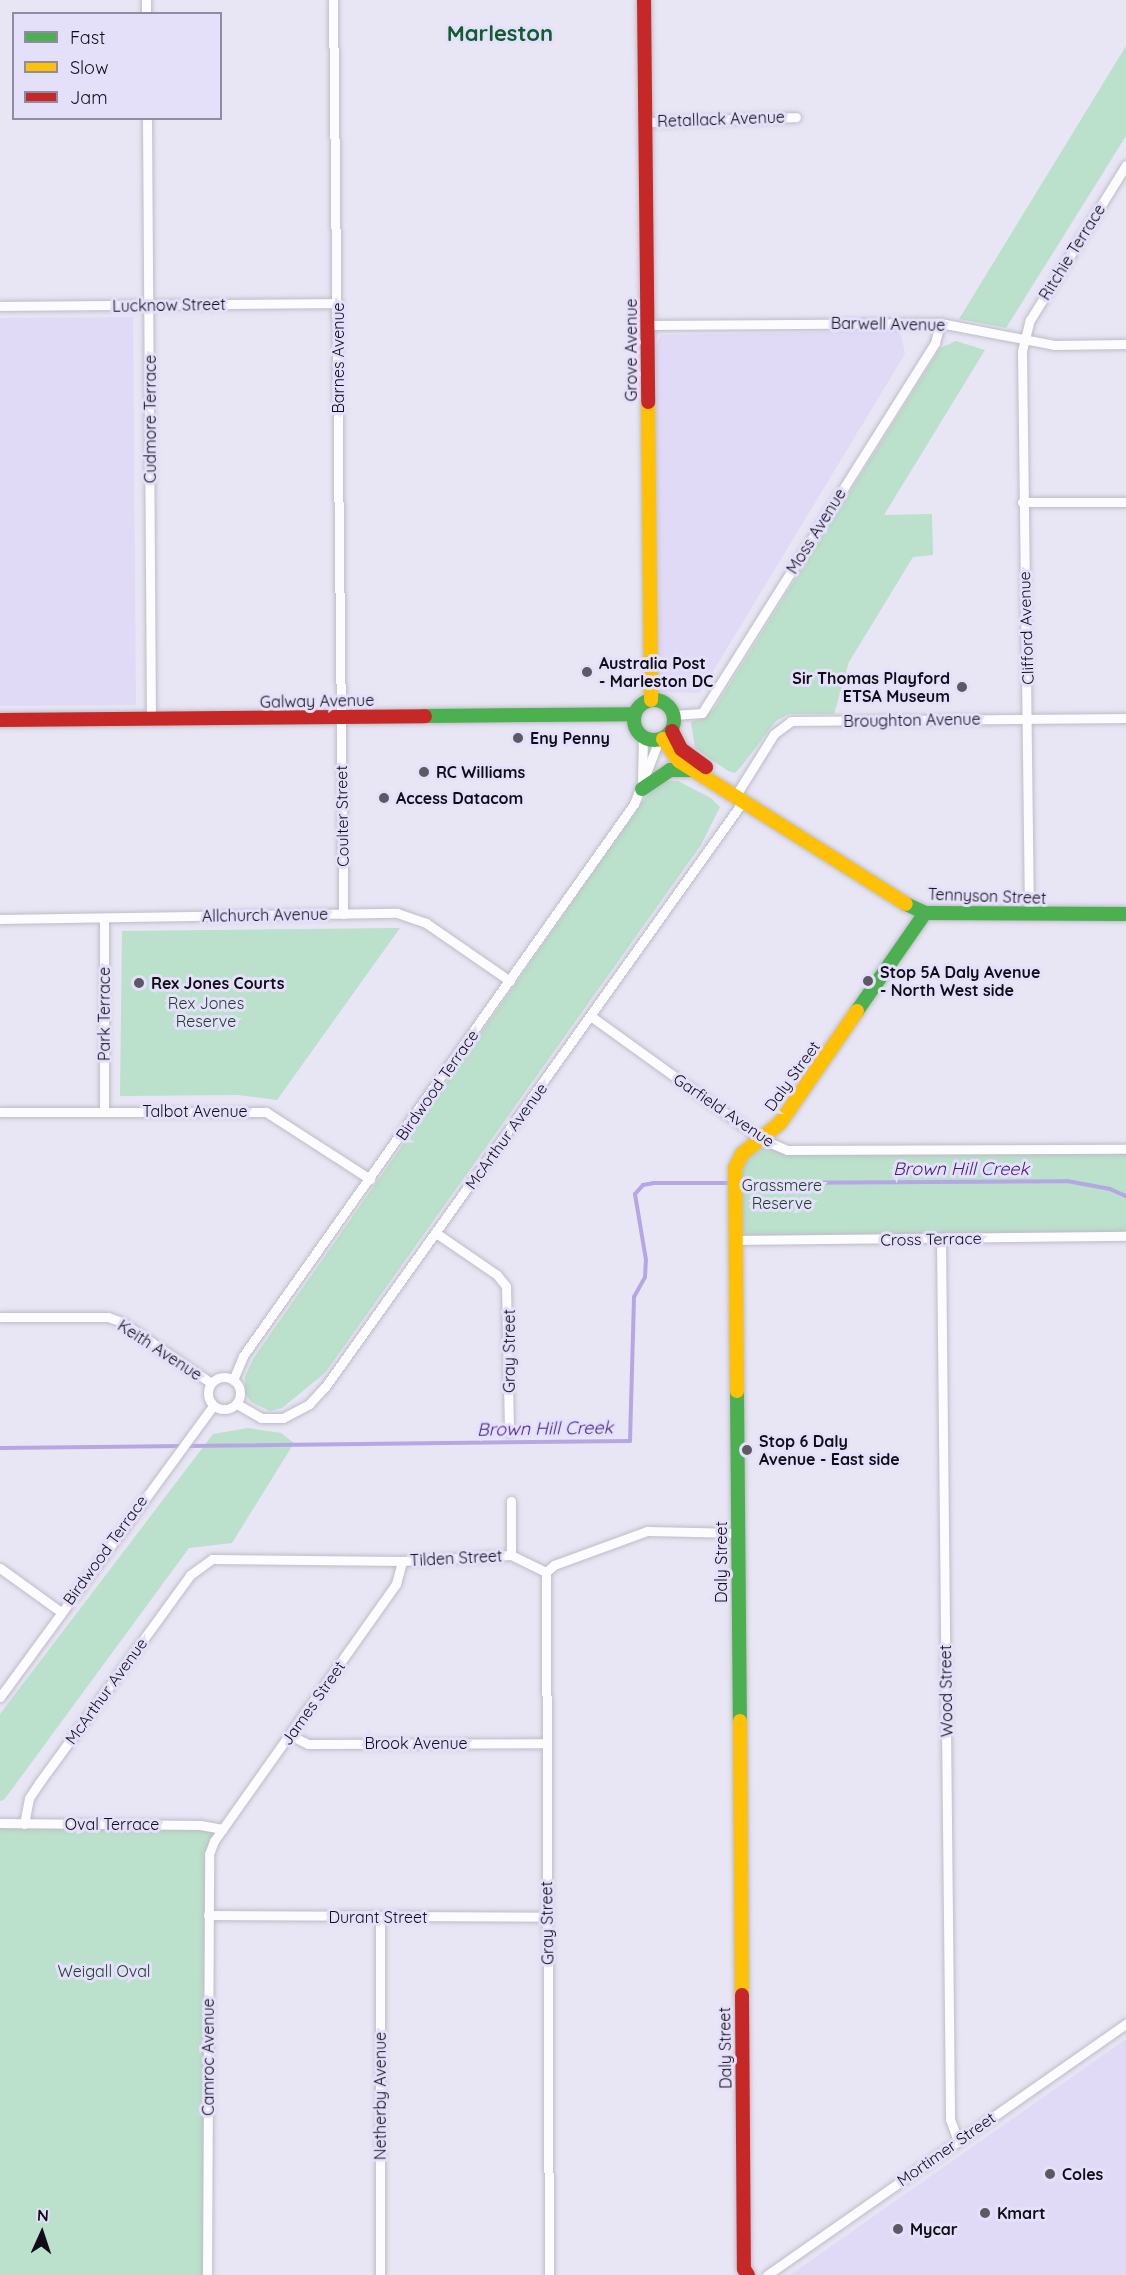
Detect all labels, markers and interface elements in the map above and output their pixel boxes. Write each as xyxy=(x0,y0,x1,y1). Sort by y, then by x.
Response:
legend xyxy=(12,12,222,120)
district label: Marleston xyxy=(447,21,553,47)
text: Fast xyxy=(70,26,105,49)
text: Slow xyxy=(70,56,108,79)
text: Jam xyxy=(70,86,108,109)
street label: Retallack Avenue xyxy=(657,107,785,131)
street label: Ritchie Terrace xyxy=(1035,200,1109,304)
street label: Lucknow Street xyxy=(112,294,226,316)
street label: Grove Avenue xyxy=(621,298,641,402)
street label: Barnes Avenue xyxy=(328,302,348,414)
street label: Barwell Avenue xyxy=(831,313,945,335)
street label: Cudmore Terrace xyxy=(140,355,160,483)
street label: Moss Avenue xyxy=(782,485,850,577)
street label: Clifford Avenue xyxy=(1014,571,1038,685)
place label: Australia Post - Marleston DC xyxy=(599,653,713,691)
marker: Australia Post - Marleston DC xyxy=(580,665,594,679)
place label: Sir Thomas Playford ETSA Museum xyxy=(792,668,950,706)
marker: Sir Thomas Playford ETSA Museum xyxy=(955,680,969,694)
street label: Galway Avenue xyxy=(260,690,374,712)
street label: Broughton Avenue xyxy=(843,709,981,731)
place label: Eny Penny xyxy=(530,728,610,748)
marker: Eny Penny xyxy=(511,731,525,745)
place label: RC Williams xyxy=(436,762,525,782)
street label: Coulter Street xyxy=(332,765,352,867)
marker: RC Williams xyxy=(417,765,431,779)
place label: Access Datacom xyxy=(396,788,523,808)
marker: Access Datacom xyxy=(377,791,391,805)
street label: Tennyson Street xyxy=(927,884,1047,908)
street label: Allchurch Avenue xyxy=(202,904,328,926)
place label: Stop 5A Daly Avenue - North West side xyxy=(880,962,1040,1000)
street label: Park Terrace xyxy=(94,967,114,1061)
place label: Rex Jones Courts xyxy=(151,973,285,993)
marker: Stop 5A Daly Avenue - North West side xyxy=(861,974,875,988)
marker: Rex Jones Courts xyxy=(132,976,146,990)
park label: Rex Jones Reserve xyxy=(168,993,244,1031)
street label: Birdwood Terrace xyxy=(392,1026,482,1144)
street label: Daly Street xyxy=(760,1037,824,1115)
street label: Garfield Avenue xyxy=(670,1069,778,1151)
street label: McArthur Avenue xyxy=(461,1079,551,1193)
street label: Talbot Avenue xyxy=(142,1101,248,1121)
water label: Brown Hill Creek xyxy=(893,1158,1029,1180)
park label: Grassmere Reserve xyxy=(742,1175,822,1213)
street label: Cross Terrace xyxy=(880,1229,982,1249)
street label: Gray Street xyxy=(499,1309,519,1393)
street label: Keith Avenue xyxy=(114,1316,206,1384)
water label: Brown Hill Creek xyxy=(477,1417,613,1441)
place label: Stop 6 Daly Avenue - East side xyxy=(759,1431,900,1469)
marker: Stop 6 Daly Avenue - East side xyxy=(740,1443,754,1457)
street label: Birdwood Terrace xyxy=(59,1491,151,1609)
street label: Daly Street xyxy=(711,1521,731,1603)
street label: Tilden Street xyxy=(409,1546,503,1570)
street label: McArthur Avenue xyxy=(61,1634,151,1748)
street label: Wood Street xyxy=(936,1645,956,1737)
street label: James Street xyxy=(277,1657,349,1749)
street label: Brook Avenue xyxy=(364,1733,468,1753)
street label: Oval Terrace xyxy=(65,1814,159,1834)
street label: Gray Street xyxy=(537,1881,557,1965)
street label: Durant Street xyxy=(328,1907,428,1927)
park label: Weigall Oval xyxy=(57,1961,151,1981)
street label: Camroc Avenue xyxy=(198,1998,218,2116)
street label: Daly Street xyxy=(715,2007,735,2089)
street label: Netherby Avenue xyxy=(370,2032,390,2160)
street label: Mortimer Street xyxy=(893,2108,999,2190)
place label: Coles xyxy=(1062,2164,1103,2184)
marker: Coles xyxy=(1043,2167,1057,2181)
north arrow xyxy=(12,2203,72,2263)
place label: Kmart xyxy=(997,2203,1046,2223)
text: N xyxy=(37,2205,49,2225)
marker: Kmart xyxy=(978,2206,992,2220)
place label: Mycar xyxy=(910,2219,958,2239)
marker: Mycar xyxy=(891,2222,905,2236)

